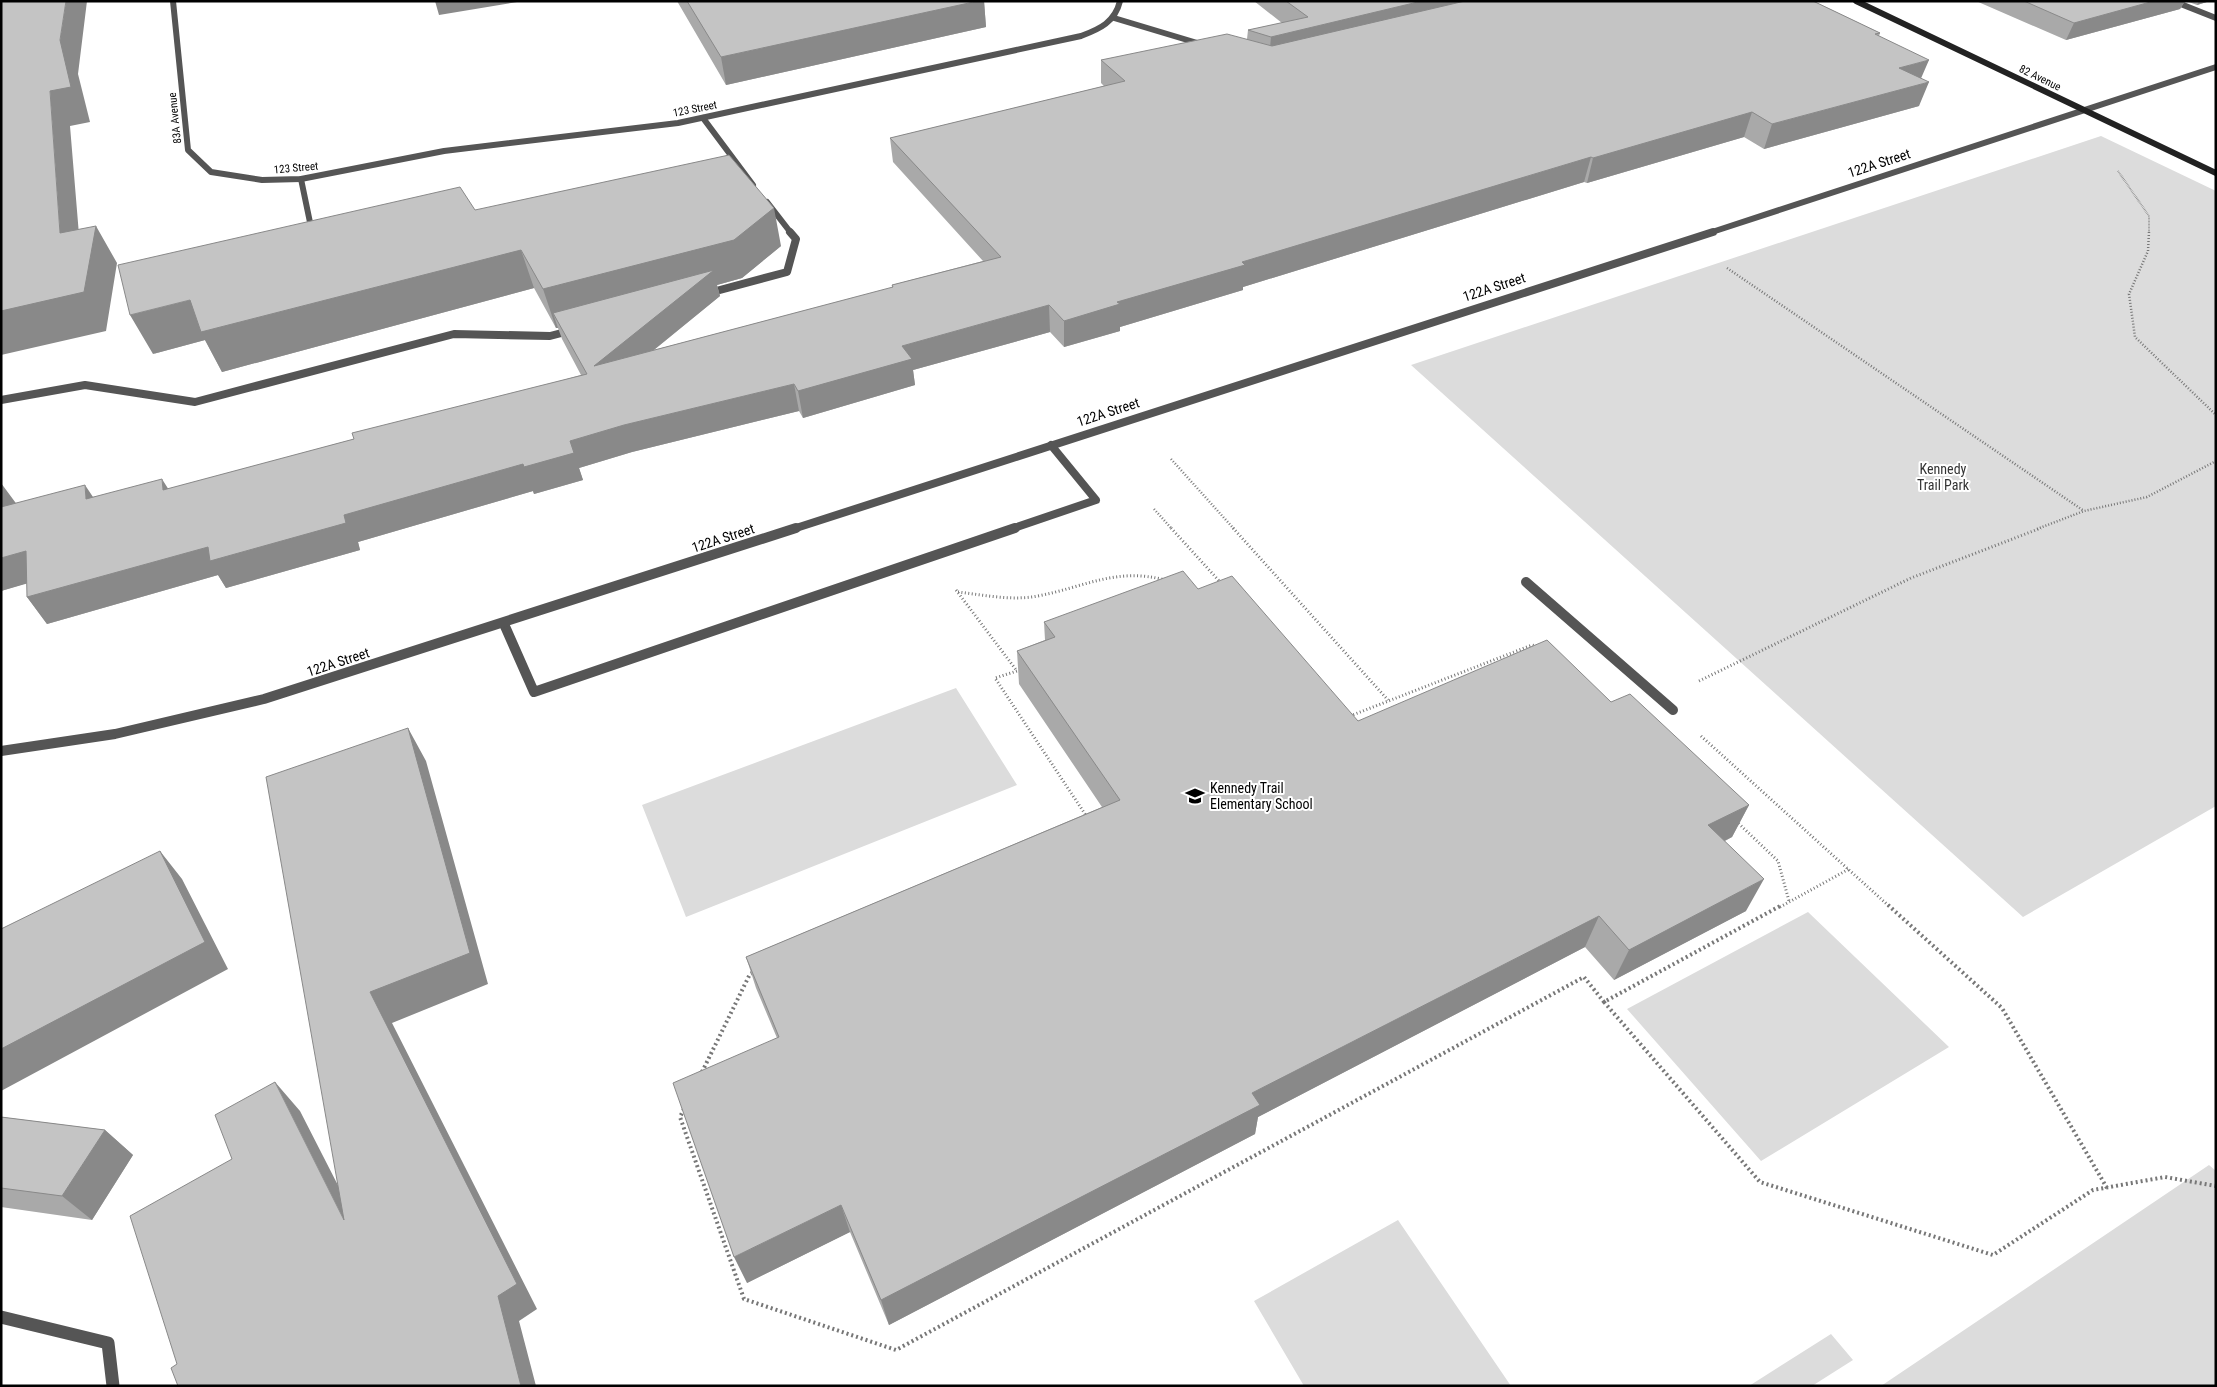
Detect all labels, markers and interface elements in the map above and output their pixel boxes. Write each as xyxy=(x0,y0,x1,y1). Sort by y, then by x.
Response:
street label: 82 Avenue xyxy=(2017,62,2063,94)
street label: 83A Avenue xyxy=(166,92,184,144)
street label: 123 Street xyxy=(672,98,718,120)
street label: 122A Street xyxy=(1846,145,1912,181)
street label: 123 Street xyxy=(273,160,319,176)
street label: 122A Street xyxy=(1461,269,1527,305)
street label: 122A Street xyxy=(1075,394,1141,430)
park label: Kennedy Trail Park xyxy=(1917,461,1970,493)
street label: 122A Street xyxy=(690,520,756,556)
street label: 122A Street xyxy=(305,644,371,680)
place label: Kennedy Trail Elementary School xyxy=(1210,780,1313,812)
school or university icon: Kennedy Trail Elementary School xyxy=(1184,785,1206,807)

